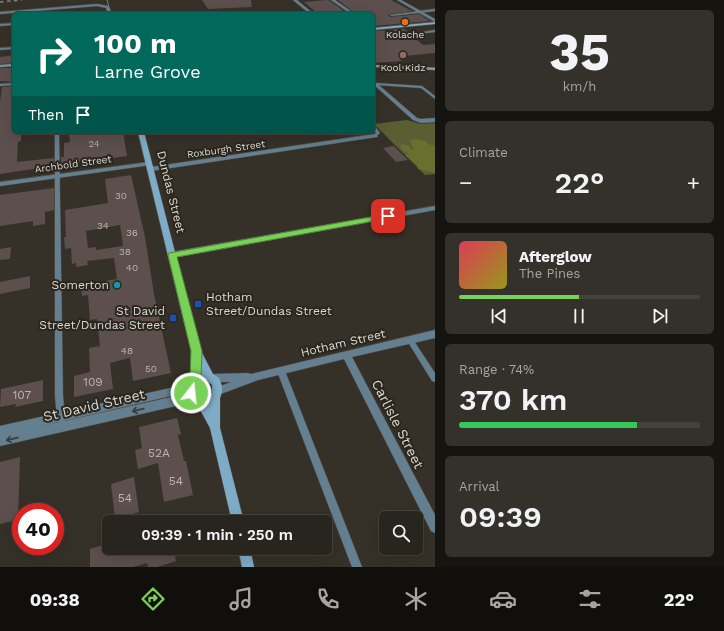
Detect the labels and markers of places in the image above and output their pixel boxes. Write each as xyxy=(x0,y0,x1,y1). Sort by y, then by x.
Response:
marker: Kolache xyxy=(400,17,410,27)
place label: Kolache xyxy=(386,29,424,40)
marker: Kool Kidz xyxy=(398,50,408,60)
place label: Kool Kidz xyxy=(380,62,426,73)
pin xyxy=(371,199,405,233)
place label: Somerton xyxy=(52,278,109,292)
marker: Somerton xyxy=(112,280,122,290)
place label: Hotham Street/Dundas Street xyxy=(206,290,332,318)
marker: Hotham Street/Dundas Street xyxy=(193,299,203,309)
place label: St David Street/Dundas Street xyxy=(39,304,165,332)
marker: St David Street/Dundas Street xyxy=(168,313,178,323)

